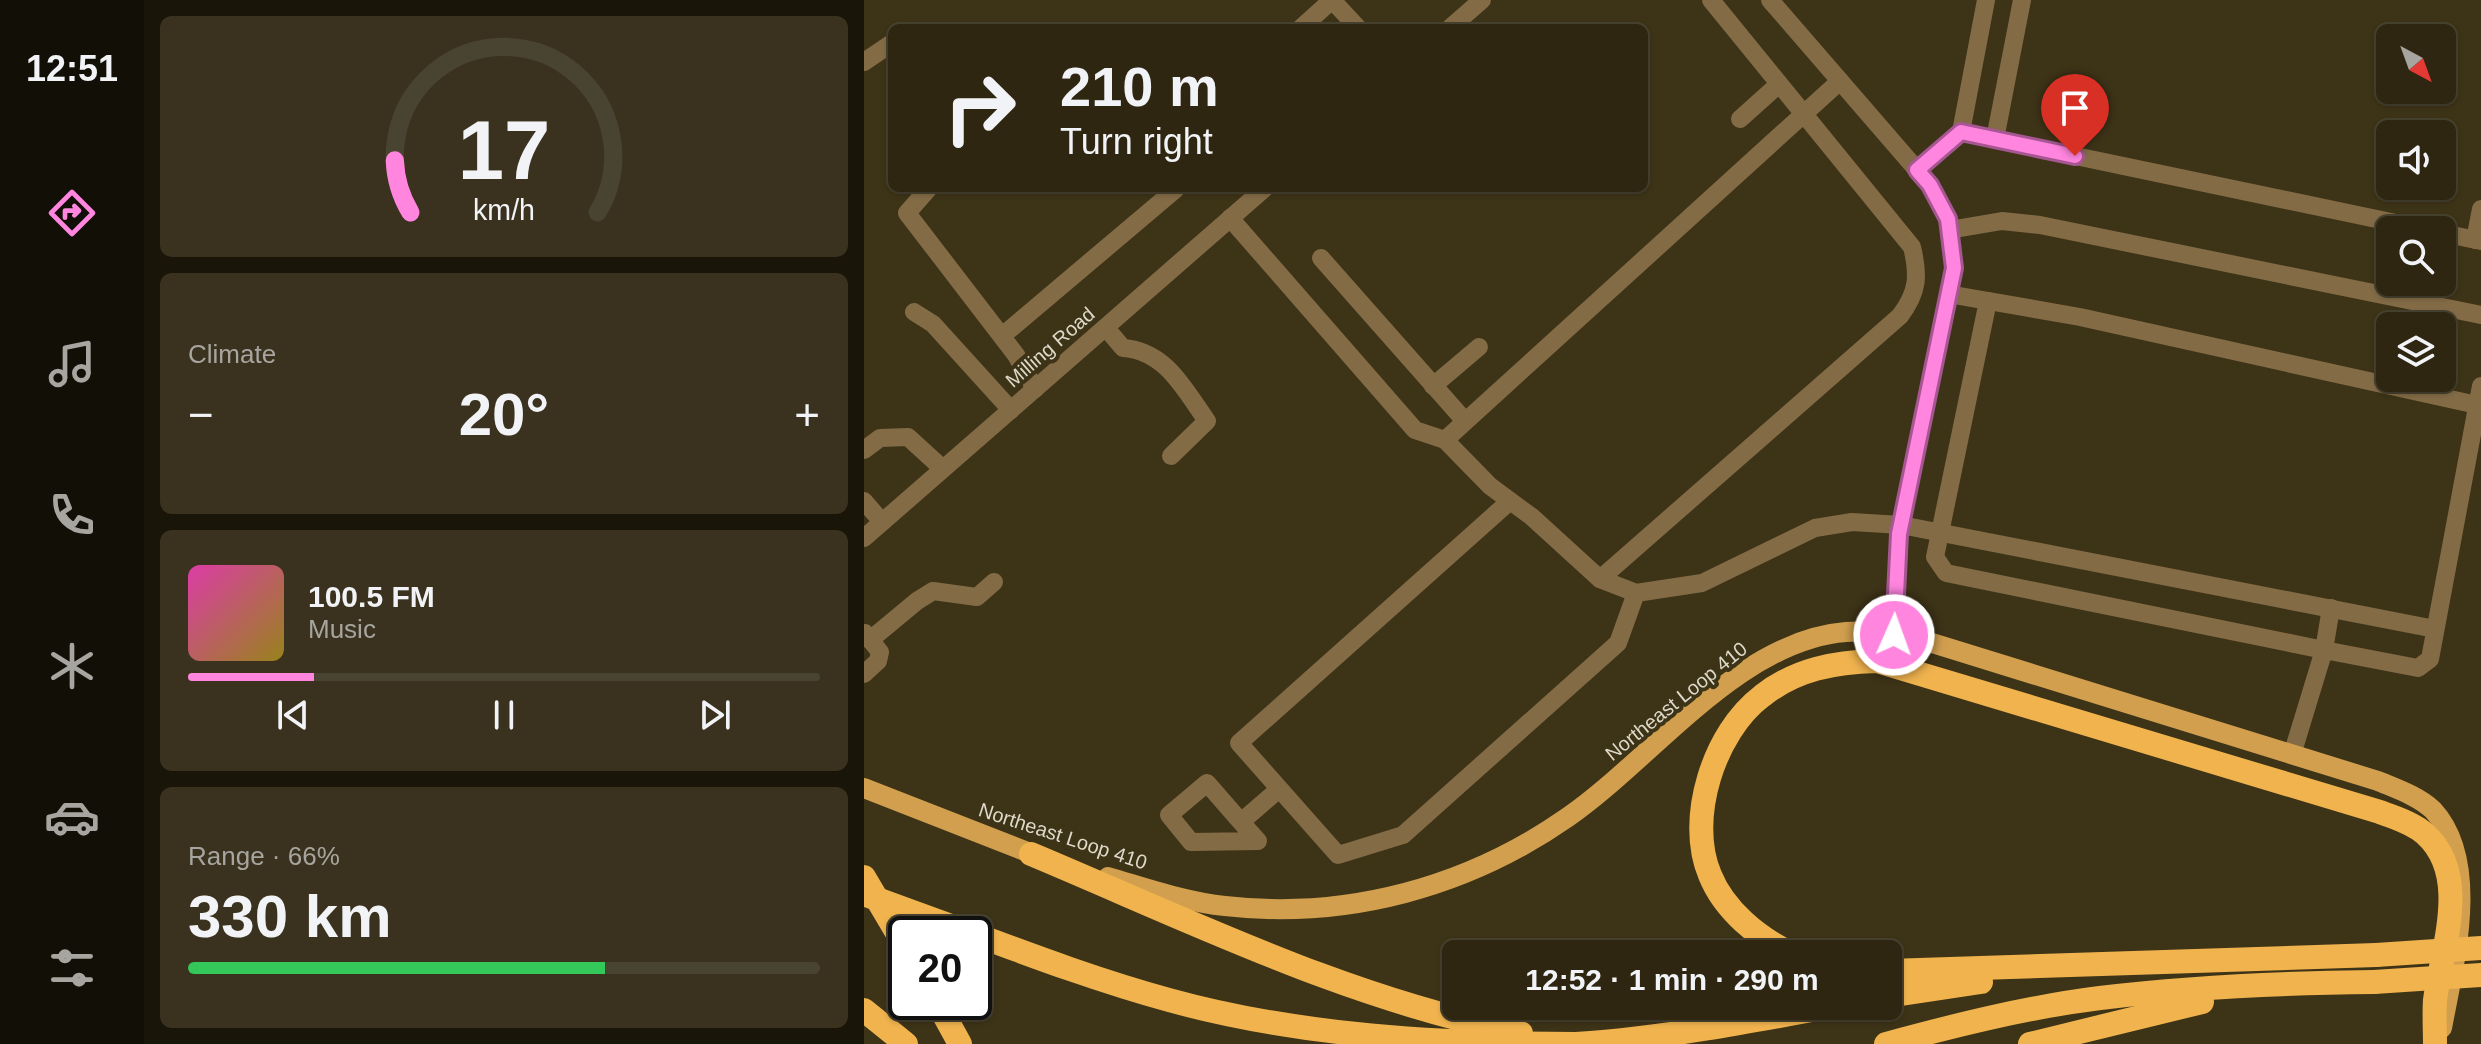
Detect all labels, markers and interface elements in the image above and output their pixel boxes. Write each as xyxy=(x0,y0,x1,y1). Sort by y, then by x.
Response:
north arrow xyxy=(2376,24,2456,104)
map controls xyxy=(2376,24,2456,392)
text: 12:51 xyxy=(26,48,118,89)
text: 210 m xyxy=(1060,55,1219,118)
icon: right xyxy=(928,56,1032,160)
pin xyxy=(2041,74,2109,156)
icon: arrive xyxy=(2053,86,2097,130)
text: 17 xyxy=(458,103,550,196)
button: sound xyxy=(2376,120,2456,200)
text: Turn right xyxy=(1060,121,1213,162)
icon: directions xyxy=(44,185,100,241)
text: km/h xyxy=(473,194,535,226)
button: search xyxy=(2376,216,2456,296)
street label: Milling Road xyxy=(1001,303,1099,391)
button: layers xyxy=(2376,312,2456,392)
icon: music xyxy=(44,336,100,392)
text: Climate xyxy=(188,339,276,369)
text: 20° xyxy=(459,381,549,448)
text: − xyxy=(188,390,214,439)
text: + xyxy=(794,390,820,439)
icon: phone xyxy=(44,487,100,543)
text: 100.5 FM xyxy=(308,580,435,613)
position arrow xyxy=(1852,593,1936,677)
text: Music xyxy=(308,614,376,644)
street label: Northeast Loop 410 xyxy=(1601,637,1751,765)
icon: climate xyxy=(44,638,100,694)
icon: previous xyxy=(271,693,315,737)
icon: pause xyxy=(482,693,526,737)
icon: next xyxy=(693,693,737,737)
icon: car xyxy=(44,789,100,845)
street label: Northeast Loop 410 xyxy=(976,798,1150,874)
text: Range · 66% xyxy=(188,841,340,871)
text: 330 km xyxy=(188,883,392,950)
speed limit sign: 20 xyxy=(888,916,992,1020)
icon: filters xyxy=(44,940,100,996)
text: 12:52 · 1 min · 290 m xyxy=(1525,963,1819,996)

